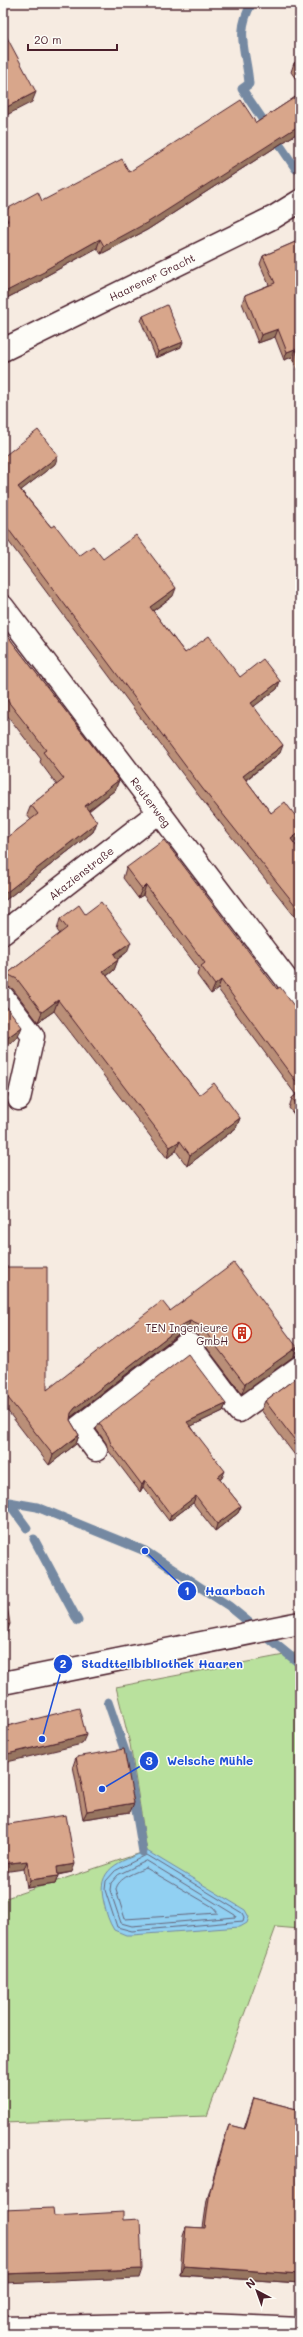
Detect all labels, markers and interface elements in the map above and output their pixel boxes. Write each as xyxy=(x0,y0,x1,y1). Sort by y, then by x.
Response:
scale bar xyxy=(28,26,117,52)
text: 20 m xyxy=(34,31,62,47)
street label: Haarener Gracht xyxy=(107,250,198,304)
street label: Reuterweg xyxy=(127,774,175,830)
street label: Akazienstraße xyxy=(45,843,117,903)
place label: TEN Ingenieure GmbH xyxy=(145,1320,228,1348)
building icon: TEN Ingenieure GmbH xyxy=(231,1322,253,1344)
callout: Haarbach xyxy=(177,1579,273,1603)
text: 1 xyxy=(184,1582,190,1598)
text: Haarbach xyxy=(205,1582,265,1598)
callout: Stadtteilbibliothek Haaren xyxy=(53,1652,251,1676)
text: 2 xyxy=(60,1655,67,1671)
text: Stadtteilbibliothek Haaren xyxy=(81,1655,243,1671)
callout: Welsche Mühle xyxy=(139,1749,261,1773)
text: 3 xyxy=(145,1752,153,1768)
text: Welsche Mühle xyxy=(167,1752,253,1768)
north arrow xyxy=(237,2271,277,2311)
text: N xyxy=(242,2275,258,2291)

